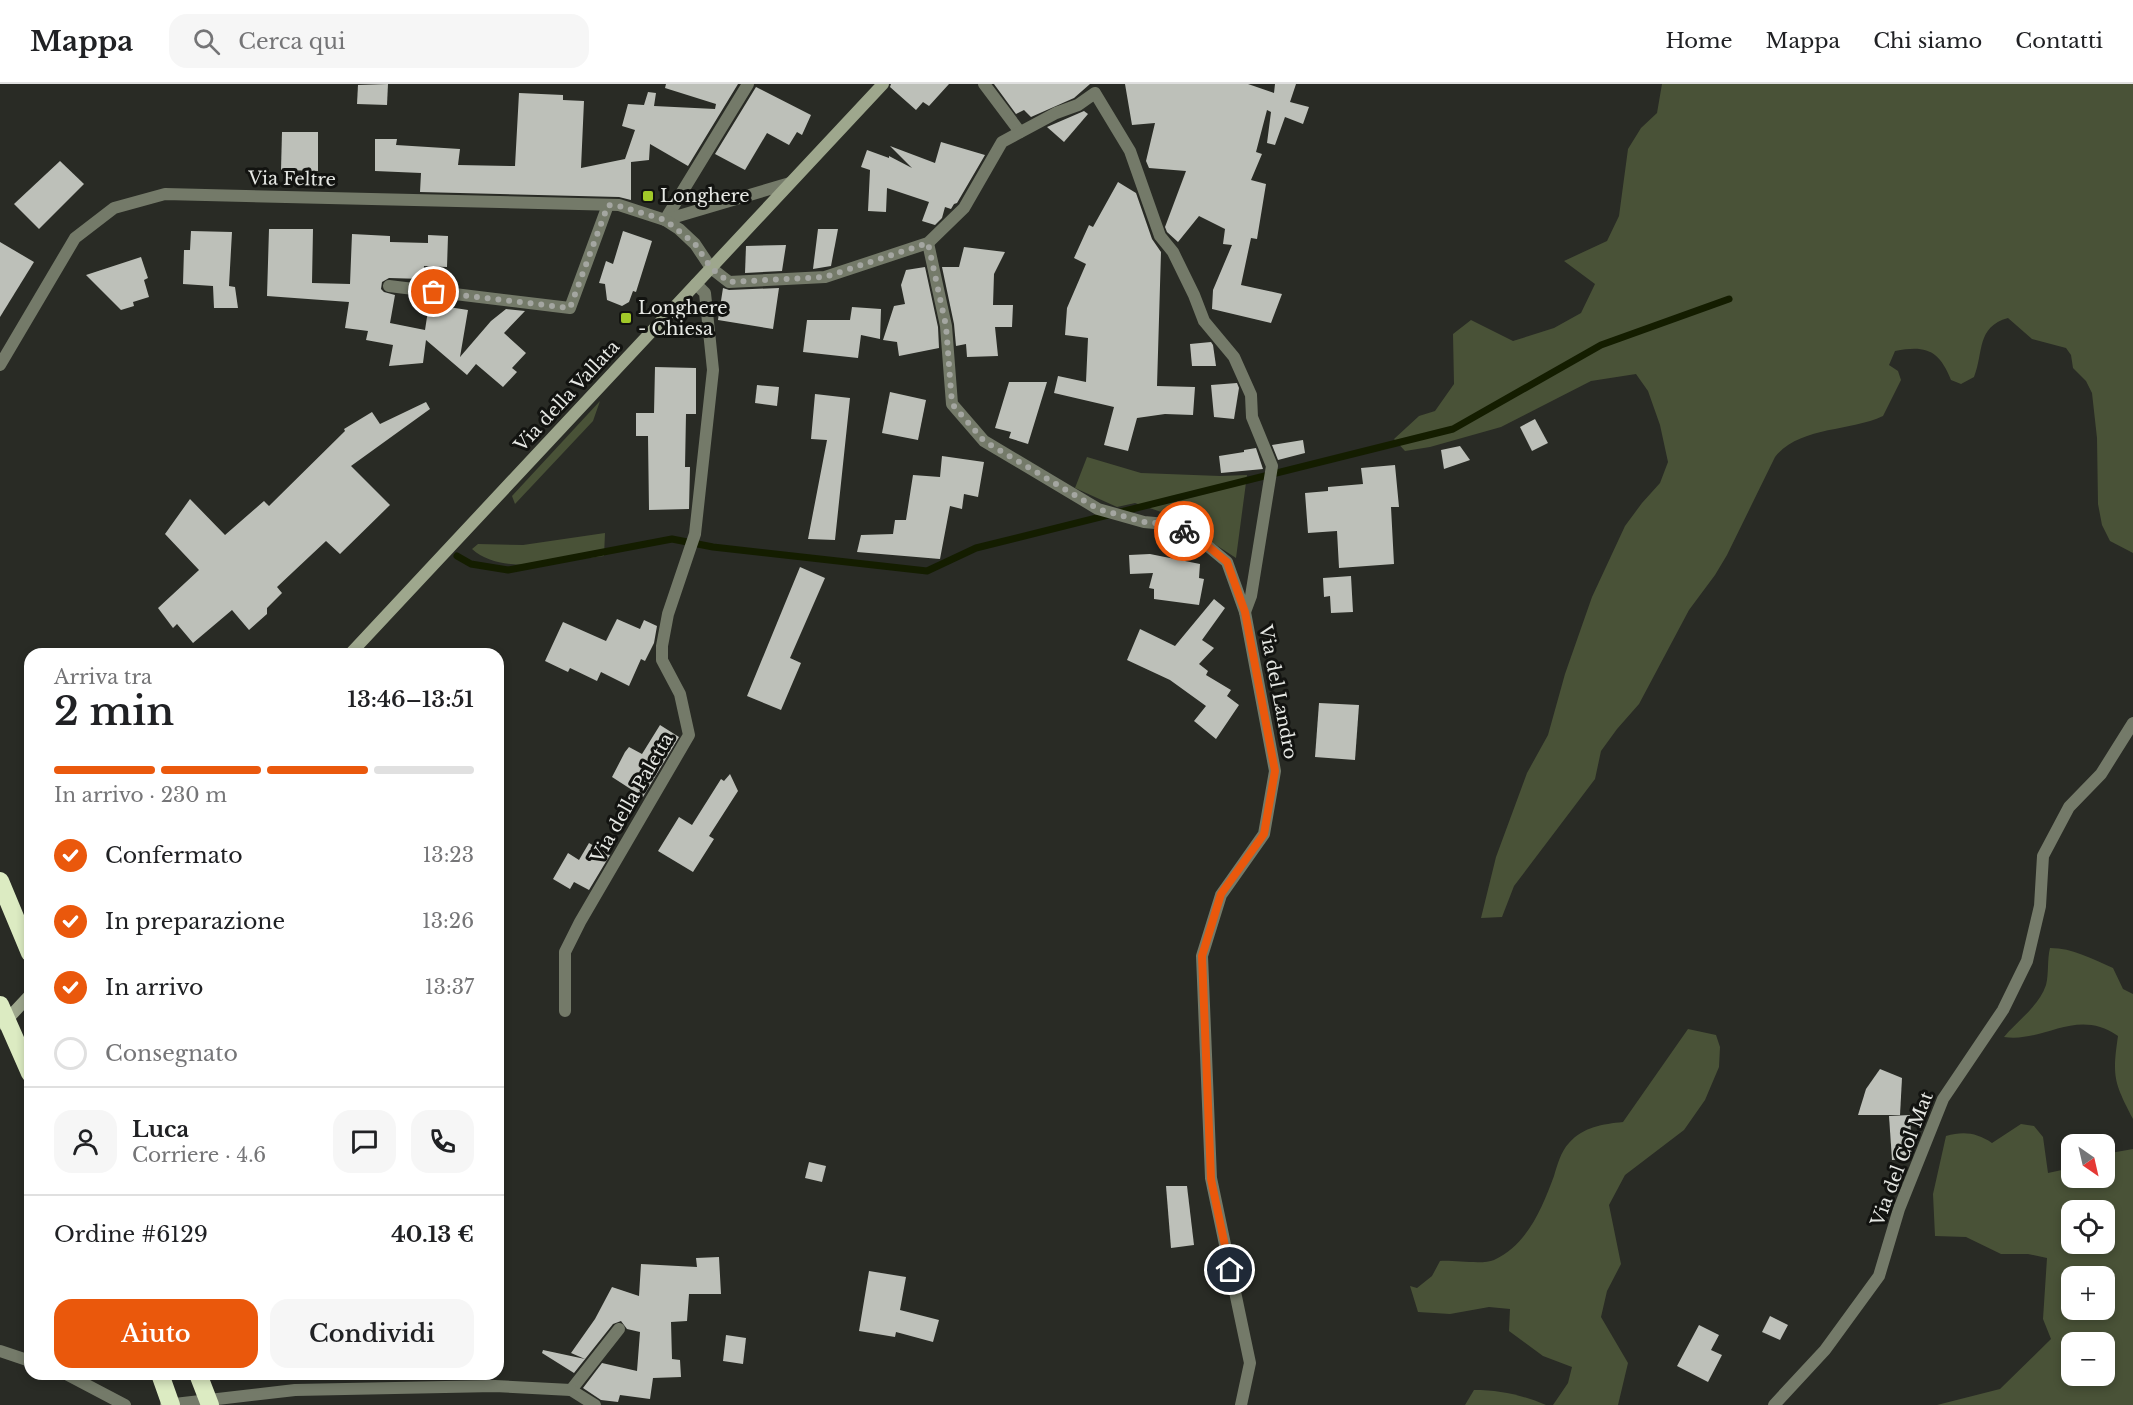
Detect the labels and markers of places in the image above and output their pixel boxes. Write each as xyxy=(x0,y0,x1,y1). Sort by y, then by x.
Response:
place label: Longhere xyxy=(660,185,749,207)
marker: Longhere xyxy=(641,189,655,203)
pin xyxy=(408,266,459,317)
place label: Longhere - Chiesa xyxy=(638,297,727,340)
marker: Longhere - Chiesa xyxy=(619,311,633,325)
pin xyxy=(1204,1244,1255,1295)

